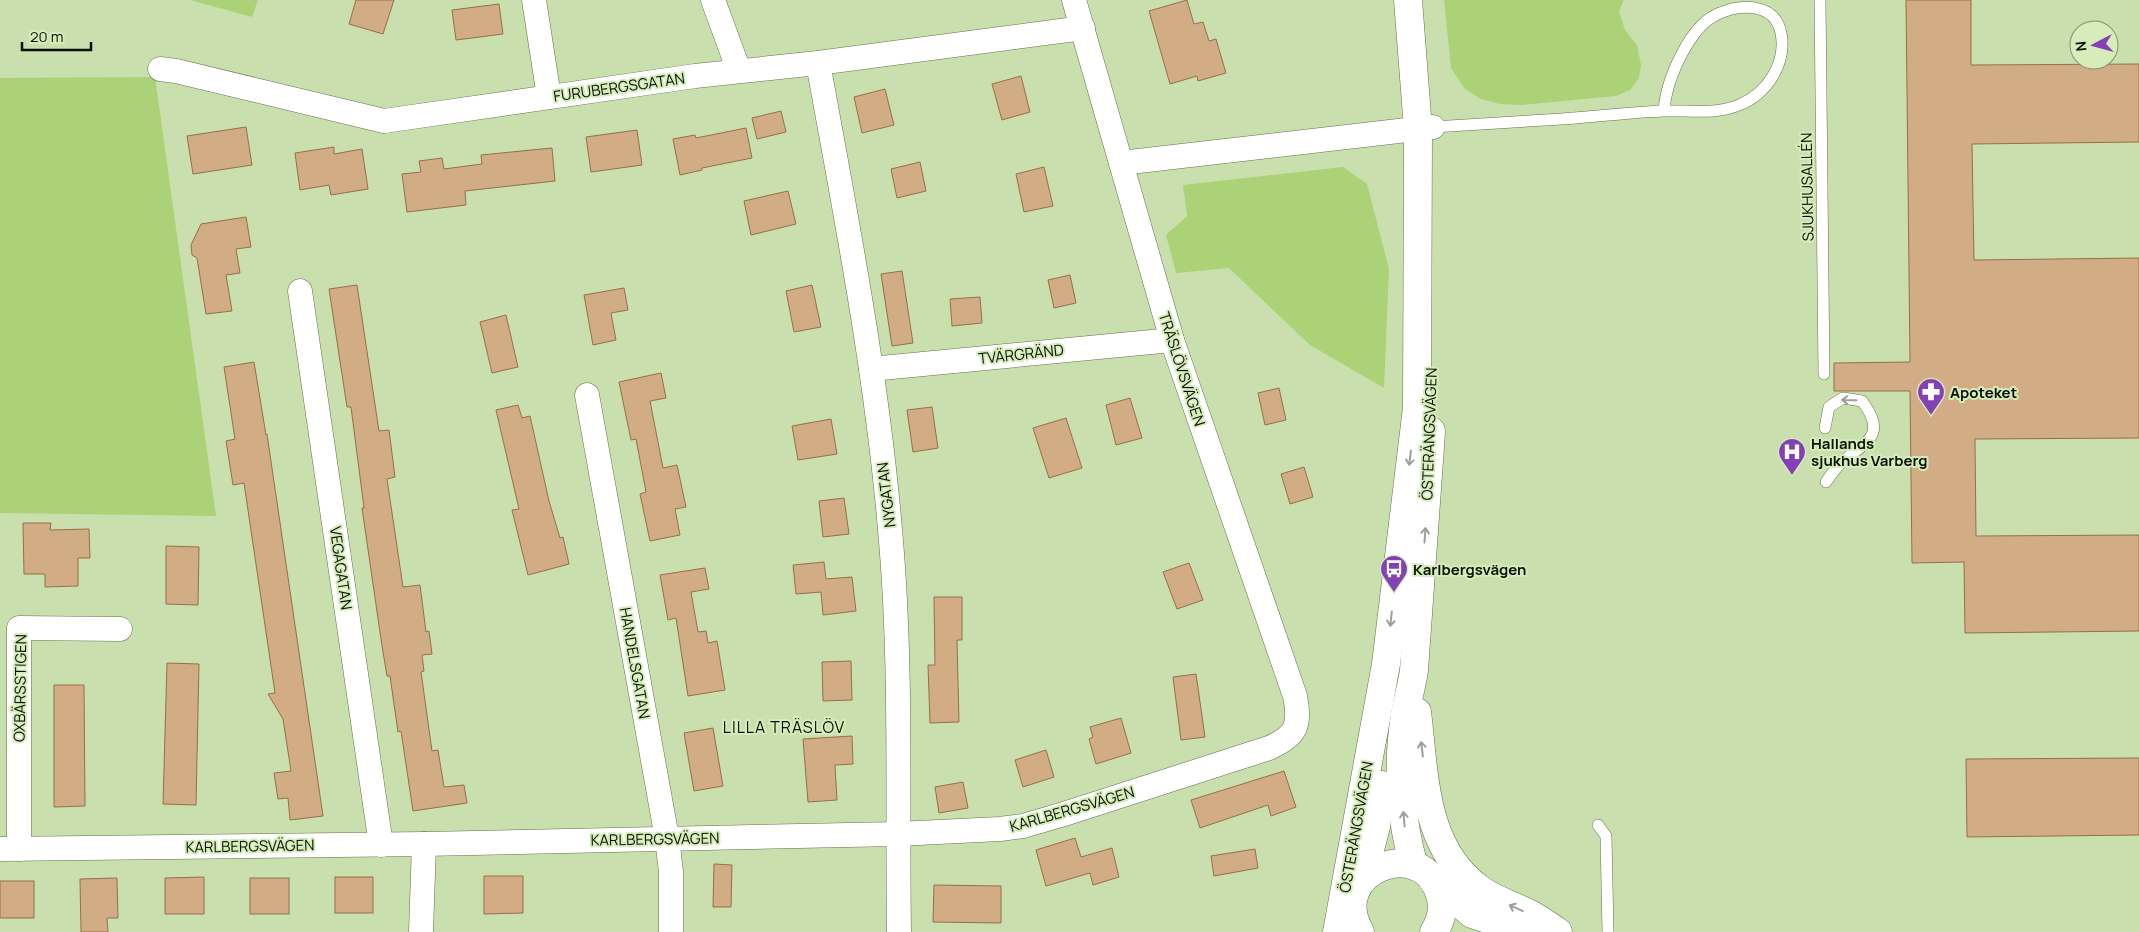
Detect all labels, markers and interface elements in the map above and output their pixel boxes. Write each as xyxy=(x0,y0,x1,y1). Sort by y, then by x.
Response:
scale bar xyxy=(22,20,91,52)
north arrow xyxy=(2069,20,2119,70)
text: 20 m xyxy=(30,26,63,47)
text: N xyxy=(2071,40,2091,52)
street label: FURUBERGSGATAN xyxy=(552,67,686,107)
street label: SJUKHUSALLÉN xyxy=(1796,132,1818,242)
street label: TRÄSLÖVSVÄGEN xyxy=(1154,309,1210,429)
street label: TVÄRGRÄND xyxy=(977,339,1065,369)
street label: ÖSTERÄNGSVÄGEN xyxy=(1416,367,1442,501)
pharmacy icon: Apoteket xyxy=(1916,377,1946,416)
place label: Apoteket xyxy=(1950,382,2017,403)
one-way arrow xyxy=(1841,395,1857,405)
place label: Hallands sjukhus Varberg xyxy=(1811,433,1928,471)
hospital icon: Hallands sjukhus Varberg xyxy=(1777,437,1807,476)
one-way arrow xyxy=(1405,449,1415,465)
street label: NYGATAN xyxy=(872,461,900,529)
street label: VEGAGATAN xyxy=(325,525,357,611)
one-way arrow xyxy=(1420,527,1429,543)
bus stop icon: Karlbergsvägen xyxy=(1379,554,1409,593)
place label: Karlbergsvägen xyxy=(1413,559,1526,580)
street label: HANDELSGATAN xyxy=(615,606,655,720)
one-way arrow xyxy=(1386,611,1396,627)
street label: OXBÄRSSTIGEN xyxy=(9,634,31,742)
district label: LILLA TRÄSLÖV xyxy=(723,716,845,738)
one-way arrow xyxy=(1417,742,1427,758)
street label: ÖSTERÄNGSVÄGEN xyxy=(1334,760,1378,894)
street label: KARLBERGSVÄGEN xyxy=(1007,781,1137,837)
one-way arrow xyxy=(1399,811,1409,827)
street label: KARLBERGSVÄGEN xyxy=(590,827,720,851)
street label: KARLBERGSVÄGEN xyxy=(185,834,315,858)
one-way arrow xyxy=(1509,902,1524,912)

